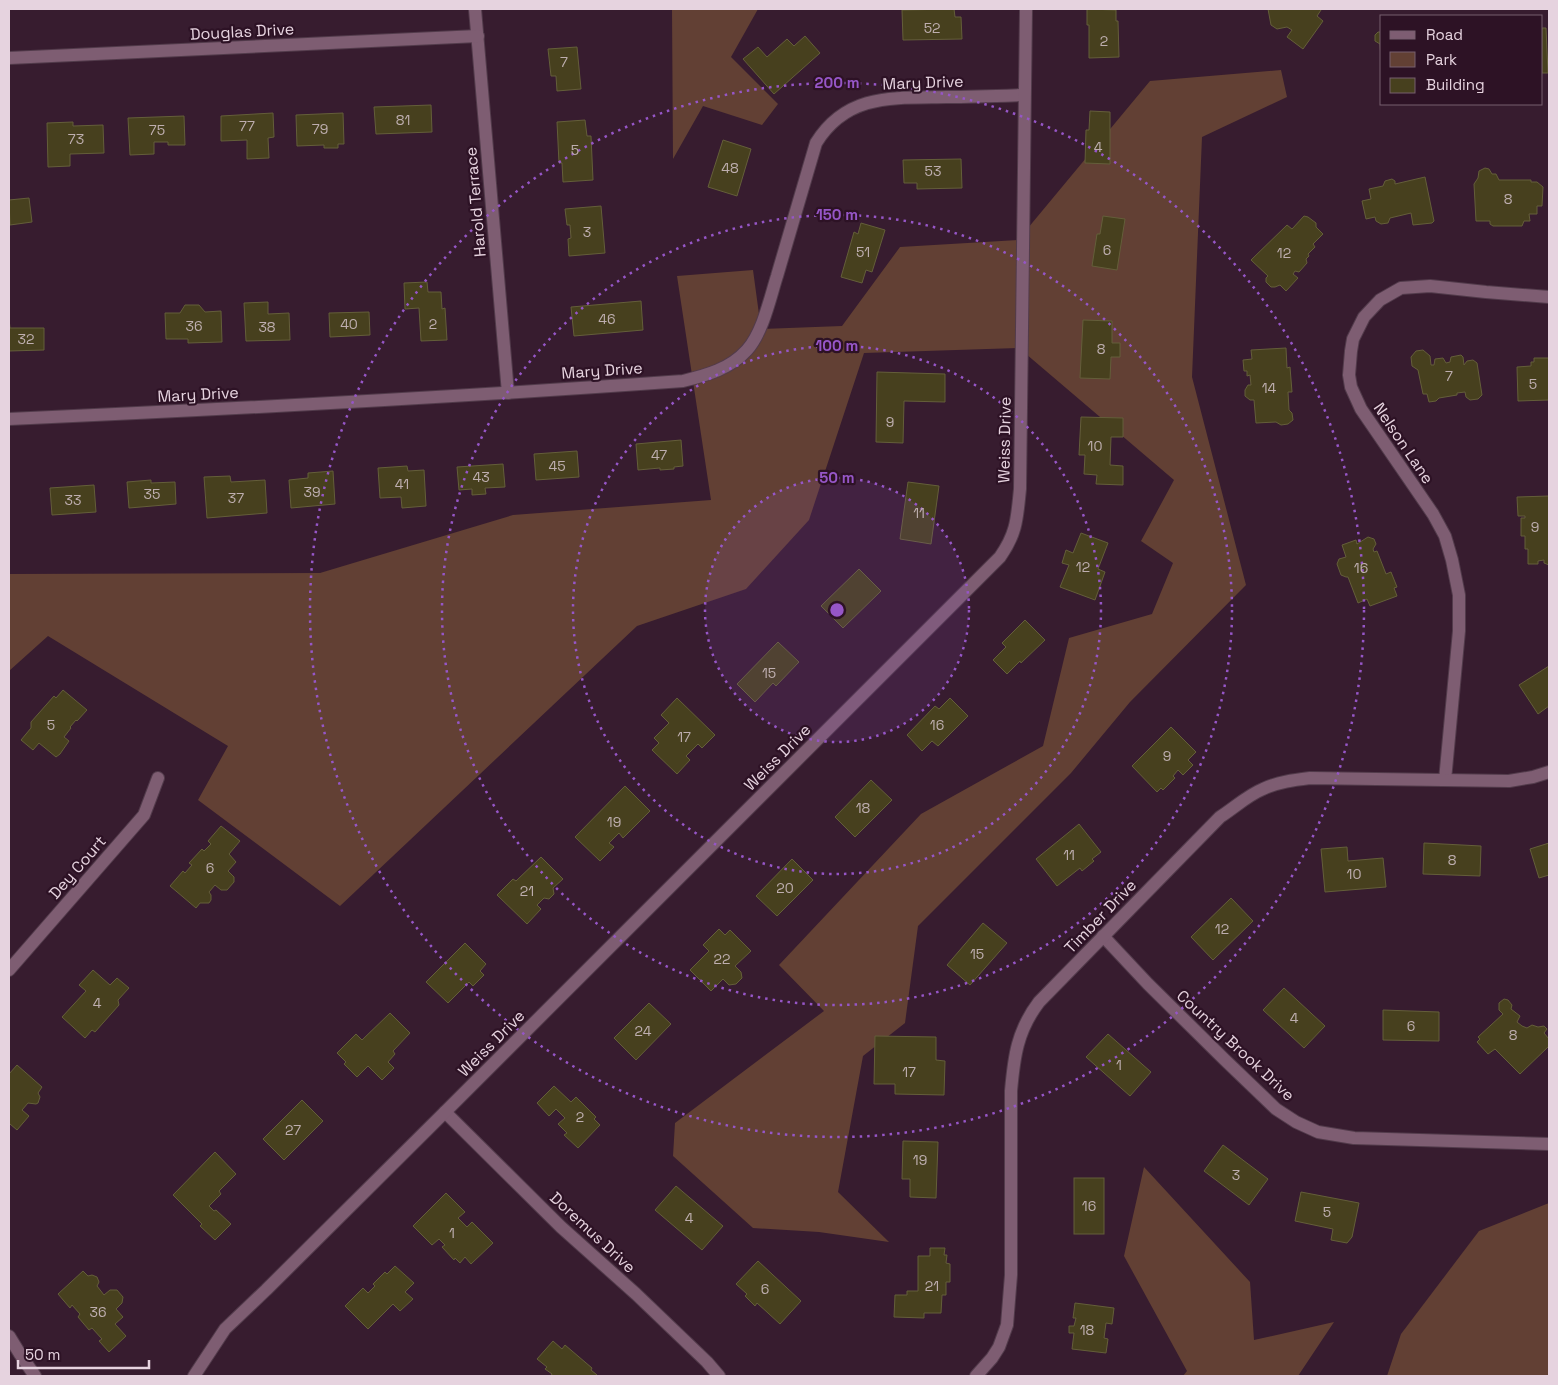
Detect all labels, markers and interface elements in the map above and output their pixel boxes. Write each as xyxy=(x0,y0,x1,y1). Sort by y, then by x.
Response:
legend xyxy=(1380,15,1543,105)
street label: Douglas Drive xyxy=(189,18,295,45)
house number: 52 xyxy=(924,19,940,37)
text: Road xyxy=(1426,25,1463,44)
house number: 2 xyxy=(1100,32,1108,50)
text: Park xyxy=(1426,50,1457,69)
house number: 7 xyxy=(560,53,568,71)
street label: Mary Drive xyxy=(882,71,964,94)
text: 200 m xyxy=(815,73,859,92)
text: Building xyxy=(1426,75,1485,94)
house number: 81 xyxy=(396,111,410,129)
house number: 77 xyxy=(239,117,255,135)
house number: 79 xyxy=(312,120,328,138)
house number: 75 xyxy=(149,121,165,139)
house number: 73 xyxy=(68,130,84,148)
house number: 4 xyxy=(1094,138,1103,156)
house number: 5 xyxy=(571,141,579,159)
street label: Harold Terrace xyxy=(460,146,491,258)
house number: 48 xyxy=(721,159,739,177)
house number: 53 xyxy=(925,162,941,180)
house number: 8 xyxy=(1504,190,1513,208)
text: 150 m xyxy=(816,205,858,224)
house number: 3 xyxy=(583,223,591,241)
house number: 6 xyxy=(1103,241,1111,259)
house number: 51 xyxy=(856,243,870,261)
house number: 12 xyxy=(1277,244,1291,262)
house number: 46 xyxy=(598,310,616,328)
house number: 40 xyxy=(340,315,358,333)
house number: 2 xyxy=(429,315,437,333)
house number: 36 xyxy=(185,317,203,335)
house number: 38 xyxy=(258,318,276,336)
house number: 32 xyxy=(18,330,34,348)
text: 100 m xyxy=(816,336,858,355)
house number: 8 xyxy=(1097,340,1106,358)
street label: Mary Drive xyxy=(561,357,643,384)
house number: 7 xyxy=(1445,367,1453,385)
house number: 5 xyxy=(1529,375,1537,393)
house number: 14 xyxy=(1262,379,1277,397)
street label: Mary Drive xyxy=(157,382,239,407)
street label: Weiss Drive xyxy=(993,397,1016,483)
street label: Nelson Lane xyxy=(1369,399,1438,488)
house number: 9 xyxy=(886,413,894,431)
house number: 10 xyxy=(1088,437,1102,455)
house number: 47 xyxy=(651,446,667,464)
house number: 45 xyxy=(548,457,566,475)
house number: 43 xyxy=(472,468,490,486)
text: 50 m xyxy=(819,468,855,487)
house number: 41 xyxy=(395,475,409,493)
house number: 39 xyxy=(303,483,321,501)
house number: 35 xyxy=(144,485,160,503)
house number: 37 xyxy=(228,489,244,507)
house number: 33 xyxy=(65,491,81,509)
house number: 11 xyxy=(913,504,925,522)
house number: 9 xyxy=(1531,518,1539,536)
house number: 12 xyxy=(1076,558,1090,576)
house number: 16 xyxy=(1354,559,1368,577)
centre of rings xyxy=(828,601,846,619)
house number: 15 xyxy=(762,664,776,682)
house number: 5 xyxy=(47,716,55,734)
house number: 16 xyxy=(930,716,944,734)
street label: Weiss Drive xyxy=(739,719,815,795)
house number: 17 xyxy=(677,728,691,746)
house number: 9 xyxy=(1163,747,1171,765)
house number: 18 xyxy=(856,799,871,817)
house number: 19 xyxy=(607,813,621,831)
street label: Dey Court xyxy=(44,831,111,903)
house number: 11 xyxy=(1063,846,1075,864)
house number: 8 xyxy=(1448,851,1457,869)
house number: 6 xyxy=(206,859,214,877)
house number: 10 xyxy=(1347,865,1361,883)
street label: Timber Drive xyxy=(1060,875,1141,958)
house number: 20 xyxy=(776,879,794,897)
house number: 21 xyxy=(520,882,534,900)
house number: 12 xyxy=(1215,920,1229,938)
house number: 15 xyxy=(970,945,984,963)
house number: 22 xyxy=(714,950,730,968)
street label: Country Brook Drive xyxy=(1172,985,1299,1106)
house number: 4 xyxy=(93,994,102,1012)
street label: Weiss Drive xyxy=(453,1005,529,1081)
house number: 4 xyxy=(1290,1009,1299,1027)
house number: 6 xyxy=(1407,1017,1415,1035)
house number: 24 xyxy=(635,1022,652,1040)
house number: 8 xyxy=(1509,1026,1518,1044)
house number: 1 xyxy=(1116,1056,1122,1074)
house number: 17 xyxy=(902,1063,916,1081)
house number: 2 xyxy=(576,1108,584,1126)
house number: 27 xyxy=(285,1121,301,1139)
house number: 19 xyxy=(913,1151,927,1169)
house number: 3 xyxy=(1232,1166,1240,1184)
street label: Doremus Drive xyxy=(545,1187,640,1278)
house number: 16 xyxy=(1082,1197,1096,1215)
house number: 5 xyxy=(1323,1203,1331,1221)
house number: 4 xyxy=(685,1209,694,1227)
house number: 1 xyxy=(449,1224,455,1242)
house number: 21 xyxy=(925,1277,939,1295)
house number: 6 xyxy=(761,1280,769,1298)
house number: 36 xyxy=(89,1303,107,1321)
house number: 18 xyxy=(1080,1321,1095,1339)
scale bar xyxy=(18,1338,149,1370)
text: 50 m xyxy=(25,1345,60,1364)

